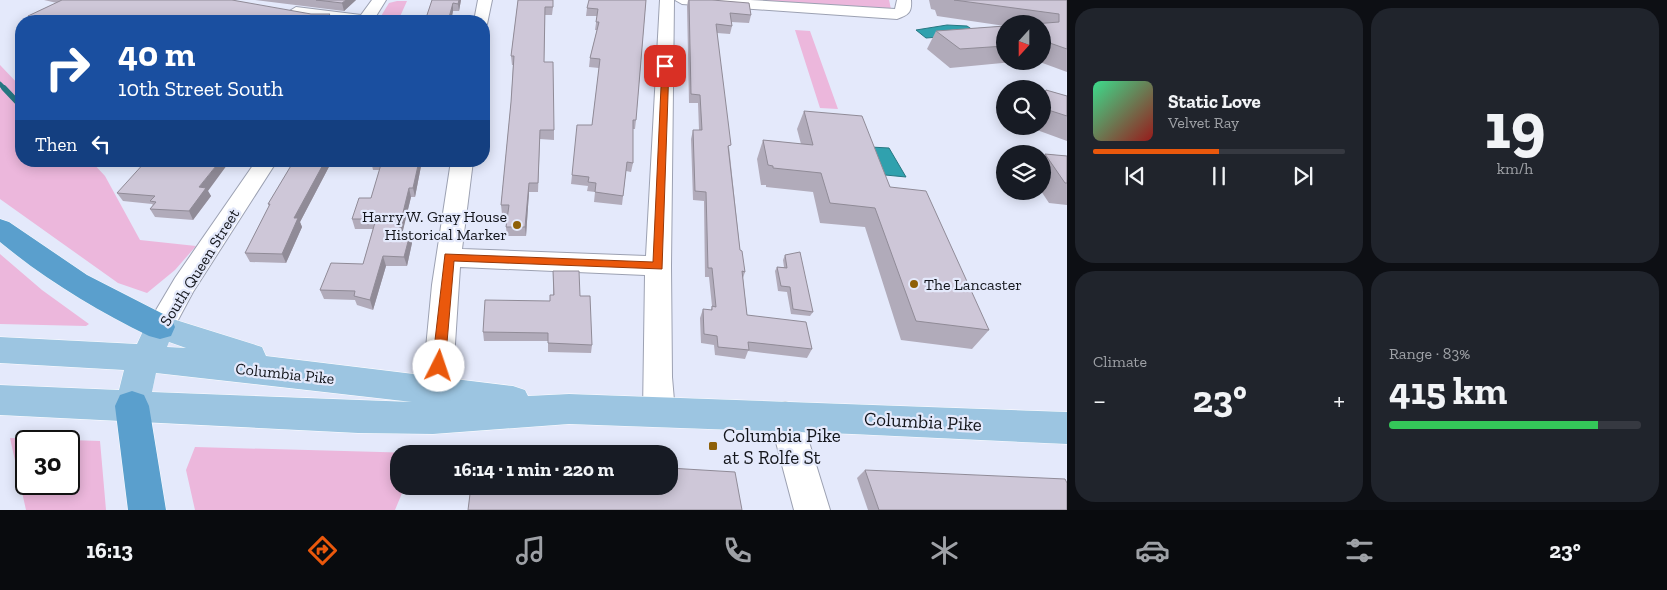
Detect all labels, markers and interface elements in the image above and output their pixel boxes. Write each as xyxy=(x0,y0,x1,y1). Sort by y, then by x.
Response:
north arrow xyxy=(996,15,1051,70)
map controls xyxy=(996,15,1051,200)
text: 40 m xyxy=(118,33,195,75)
icon: right xyxy=(35,35,100,100)
pin xyxy=(644,45,686,87)
icon: arrive xyxy=(651,52,679,80)
text: 10th Street South xyxy=(118,75,283,102)
button: search xyxy=(996,80,1051,135)
text: 19 xyxy=(1484,87,1546,165)
text: Static Love xyxy=(1168,90,1261,113)
text: Velvet Ray xyxy=(1168,113,1239,132)
icon: left xyxy=(87,130,115,158)
text: Then xyxy=(35,133,77,156)
button: layers xyxy=(996,145,1051,200)
text: km/h xyxy=(1497,159,1533,178)
icon: previous xyxy=(1121,162,1149,190)
icon: pause xyxy=(1205,162,1233,190)
icon: next xyxy=(1289,162,1317,190)
street label: South Queen Street xyxy=(156,205,243,329)
place label: Harry W. Gray House Historical Marker xyxy=(362,207,507,244)
marker: Harry W. Gray House Historical Marker xyxy=(511,219,523,231)
place label: The Lancaster xyxy=(924,275,1022,294)
marker: The Lancaster xyxy=(908,278,920,290)
position arrow xyxy=(412,339,464,391)
text: Range · 83% xyxy=(1389,344,1470,363)
text: Climate xyxy=(1093,352,1147,371)
street label: Columbia Pike xyxy=(235,359,335,388)
text: 415 km xyxy=(1389,368,1507,414)
text: 23° xyxy=(1192,376,1247,422)
text: − xyxy=(1093,384,1106,417)
text: + xyxy=(1333,384,1345,417)
street label: Columbia Pike xyxy=(864,407,982,436)
place label: Columbia Pike at S Rolfe St xyxy=(723,424,841,469)
speed limit sign: 30 xyxy=(15,430,80,495)
marker: Columbia Pike at S Rolfe St xyxy=(707,440,719,452)
text: 16:14 · 1 min · 220 m xyxy=(454,458,614,481)
icon: directions xyxy=(305,533,340,568)
icon: music xyxy=(513,533,548,568)
icon: phone xyxy=(720,533,755,568)
icon: climate xyxy=(927,533,962,568)
icon: car xyxy=(1135,533,1170,568)
icon: filters xyxy=(1342,533,1377,568)
text: 16:13 xyxy=(86,537,133,564)
text: 23° xyxy=(1549,537,1581,564)

